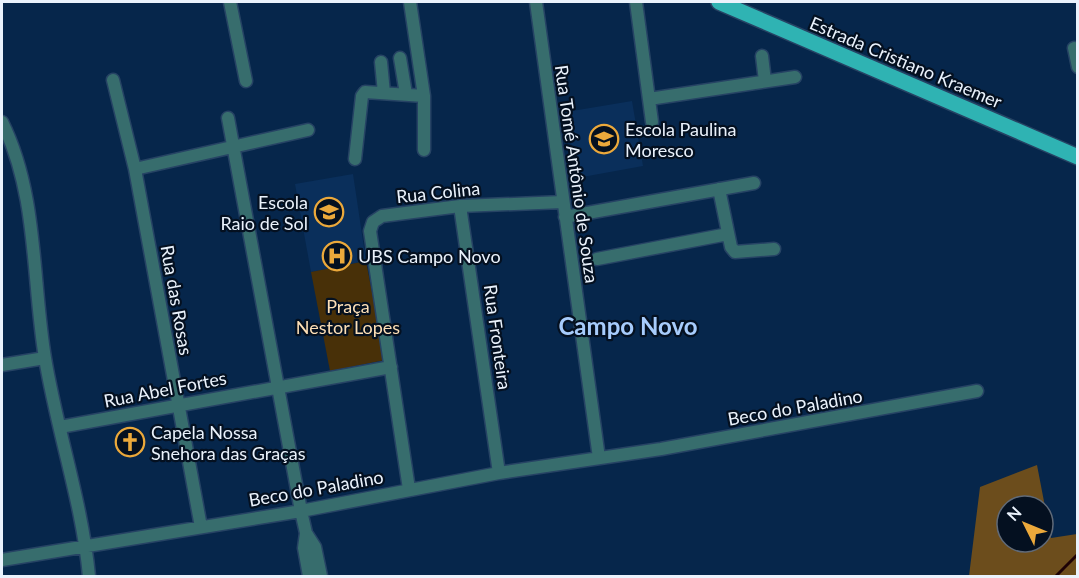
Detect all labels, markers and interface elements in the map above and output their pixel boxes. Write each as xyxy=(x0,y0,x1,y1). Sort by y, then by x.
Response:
street label: Estrada Cristiano Kraemer xyxy=(807,11,1006,113)
street label: Rua Tomé Antônio de Souza xyxy=(551,64,603,284)
place label: Escola Paulina Moresco xyxy=(625,118,737,161)
school or university icon: Escola Paulina Moresco xyxy=(588,123,620,155)
street label: Rua Colina xyxy=(395,177,481,207)
place label: Escola Raio de Sol xyxy=(220,191,308,234)
school or university icon: Escola Raio de Sol xyxy=(313,196,345,228)
hospital icon: UBS Campo Novo xyxy=(321,240,353,272)
street label: Rua das Rosas xyxy=(156,243,198,357)
place label: UBS Campo Novo xyxy=(358,245,501,267)
street label: Rua Fronteira xyxy=(480,283,516,391)
park label: Praça Nestor Lopes xyxy=(296,295,400,338)
district label: Campo Novo xyxy=(558,311,698,340)
street label: Rua Abel Fortes xyxy=(102,366,228,412)
street label: Beco do Paladino xyxy=(726,384,864,430)
place label: Capela Nossa Snehora das Graças xyxy=(151,421,306,464)
church icon: Capela Nossa Snehora das Graças xyxy=(114,426,146,458)
street label: Beco do Paladino xyxy=(247,465,385,511)
north arrow xyxy=(995,494,1055,554)
text: N xyxy=(1003,502,1025,524)

